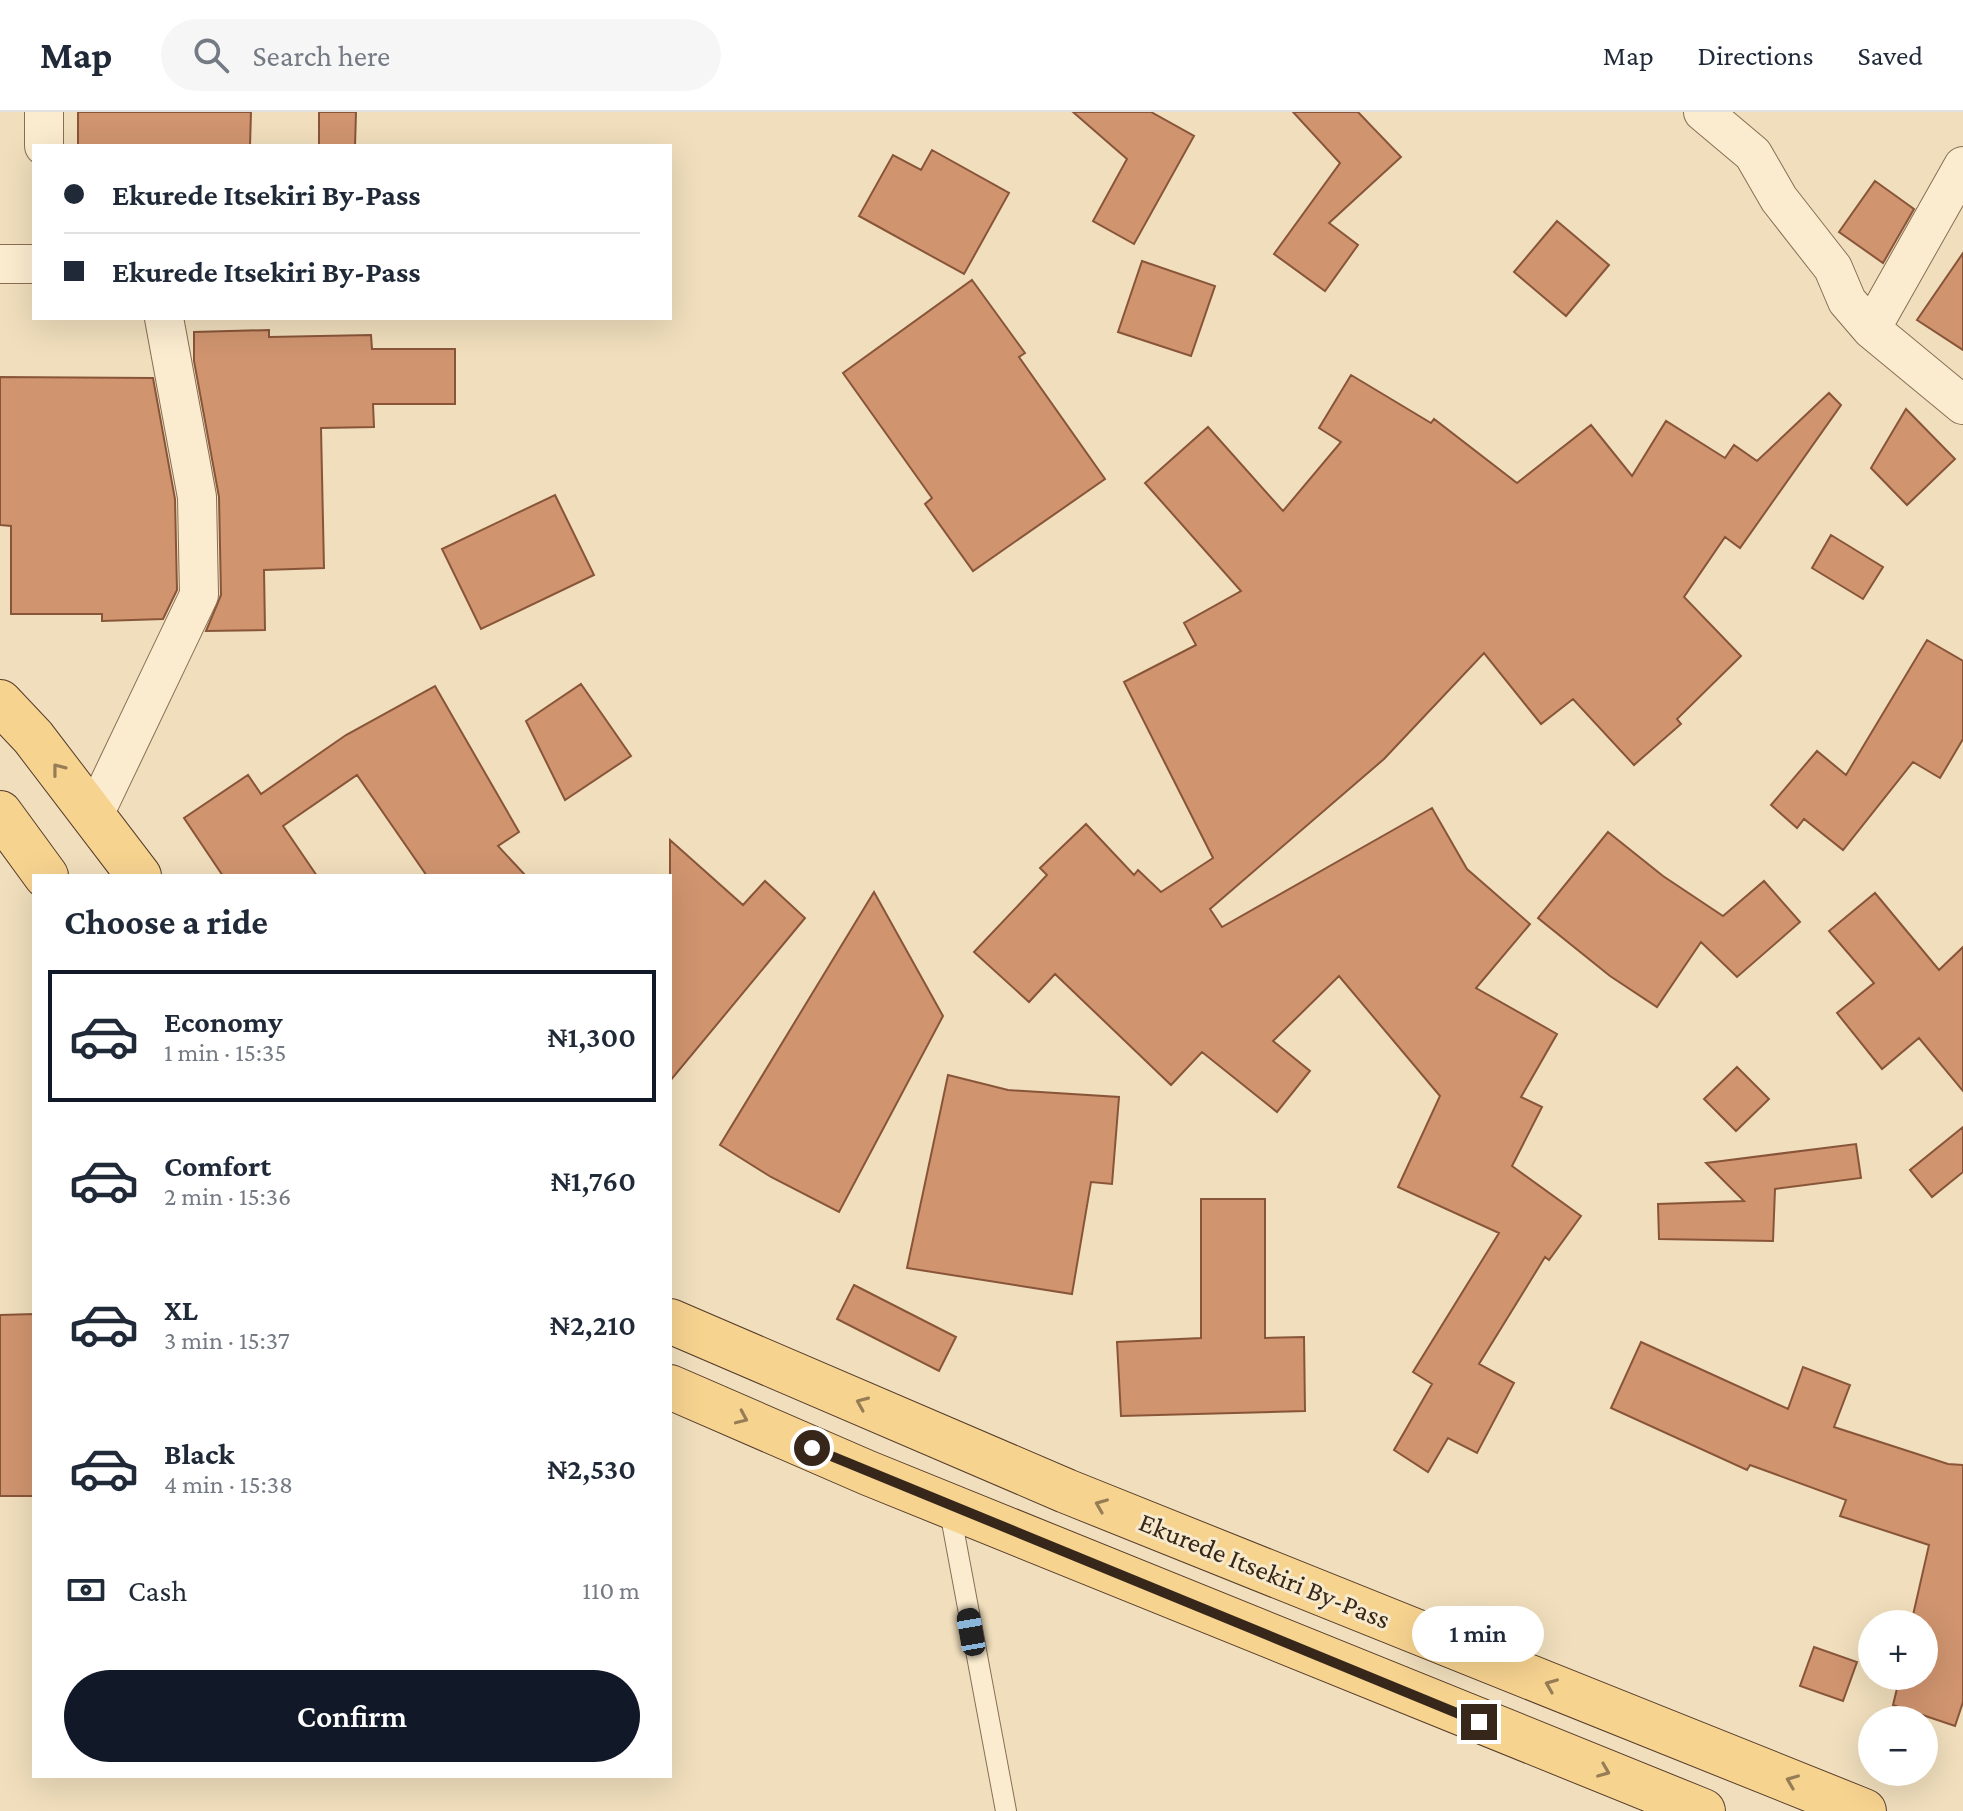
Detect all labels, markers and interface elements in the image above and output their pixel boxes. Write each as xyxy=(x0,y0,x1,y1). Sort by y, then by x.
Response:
search box xyxy=(161,19,721,91)
icon: search xyxy=(189,33,233,77)
text: Map xyxy=(40,34,113,76)
text: Search here xyxy=(253,39,390,72)
text: Map xyxy=(1603,40,1654,71)
text: Directions xyxy=(1698,40,1813,71)
text: Saved xyxy=(1857,40,1923,71)
text: Ekurede Itsekiri By-Pass xyxy=(112,178,420,211)
text: Ekurede Itsekiri By-Pass xyxy=(112,255,420,288)
one-way arrow xyxy=(53,764,68,778)
text: Choose a ride xyxy=(64,902,268,942)
icon: car xyxy=(68,1000,140,1072)
text: Economy xyxy=(164,1005,283,1038)
text: ₦1,300 xyxy=(547,1020,636,1053)
text: 1 min · 15:35 xyxy=(164,1038,287,1067)
icon: car xyxy=(68,1144,140,1216)
text: Comfort xyxy=(164,1149,271,1182)
text: ₦1,760 xyxy=(551,1164,636,1197)
text: 2 min · 15:36 xyxy=(164,1182,291,1211)
icon: car xyxy=(68,1288,140,1360)
text: XL xyxy=(164,1293,198,1326)
text: ₦2,210 xyxy=(550,1308,636,1341)
text: 3 min · 15:37 xyxy=(164,1326,290,1355)
one-way arrow xyxy=(856,1397,870,1413)
one-way arrow xyxy=(733,1408,748,1424)
route start xyxy=(794,1430,830,1466)
icon: car xyxy=(68,1432,140,1504)
text: Black xyxy=(164,1437,235,1470)
text: ₦2,530 xyxy=(547,1452,636,1485)
text: 4 min · 15:38 xyxy=(164,1470,293,1499)
one-way arrow xyxy=(1095,1498,1109,1515)
street label: Ekurede Itsekiri By-Pass xyxy=(1135,1506,1395,1635)
icon: cash xyxy=(64,1568,108,1612)
text: Cash xyxy=(128,1574,187,1607)
text: 110 m xyxy=(582,1576,640,1605)
car xyxy=(955,1606,987,1658)
callout: 1 min xyxy=(1413,1606,1545,1662)
map controls xyxy=(1858,1610,1938,1786)
button: + xyxy=(1858,1610,1938,1690)
text: 1 min xyxy=(1449,1619,1507,1648)
button: Confirm xyxy=(64,1670,640,1762)
one-way arrow xyxy=(1545,1678,1559,1694)
route end xyxy=(1461,1704,1497,1740)
button: − xyxy=(1858,1706,1938,1786)
one-way arrow xyxy=(1596,1762,1610,1778)
one-way arrow xyxy=(1786,1774,1800,1791)

